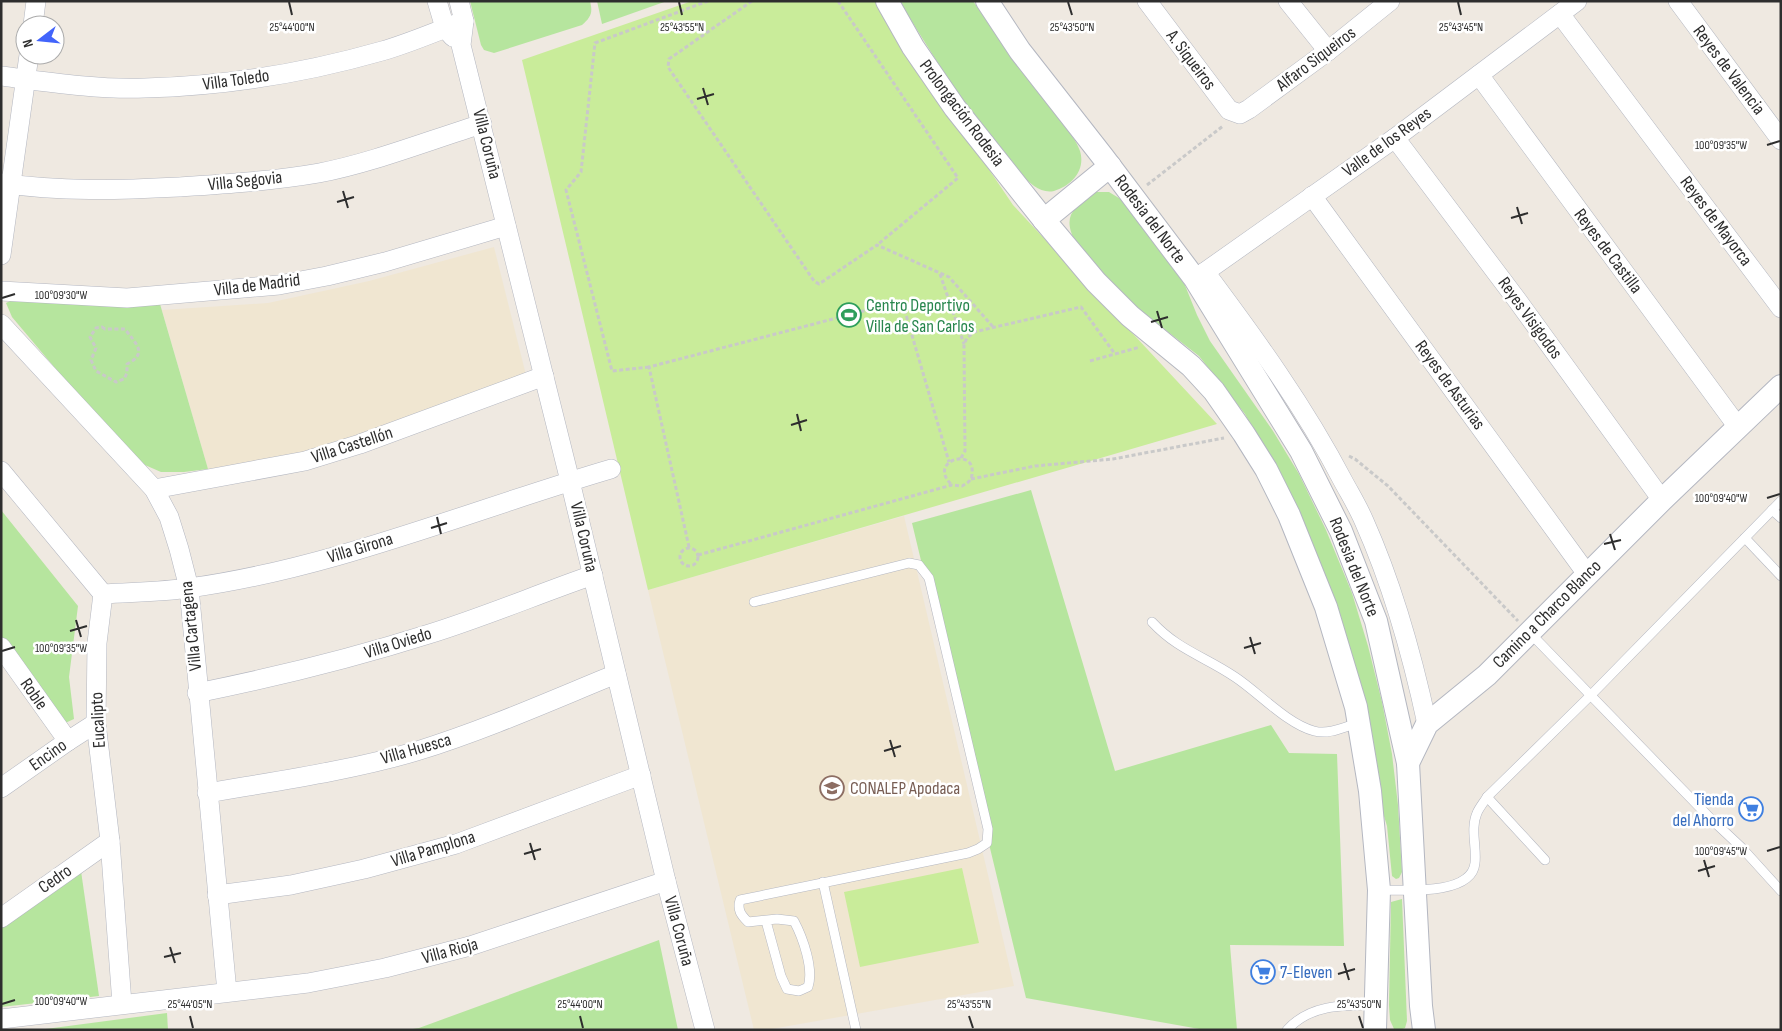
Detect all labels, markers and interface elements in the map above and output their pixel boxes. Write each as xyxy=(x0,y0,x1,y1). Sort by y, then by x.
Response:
north arrow xyxy=(15,15,65,65)
text: 25°44'00"N xyxy=(269,20,315,35)
text: 25°43'55"N xyxy=(660,20,704,35)
text: 25°43'50"N xyxy=(1050,20,1094,35)
text: 25°43'45"N xyxy=(1439,20,1483,35)
street label: Reyes de Valencia xyxy=(1689,21,1769,119)
street label: Alfaro Siqueiros xyxy=(1271,22,1360,96)
street label: A. Siqueiros xyxy=(1161,25,1220,94)
text: N xyxy=(19,38,37,49)
street label: Prolongación Rodesia xyxy=(915,56,1009,170)
street label: Villa Toledo xyxy=(201,65,271,95)
street label: Valle de los Reyes xyxy=(1338,103,1436,181)
street label: Villa Coruña xyxy=(468,107,506,181)
text: 100°09'35"W xyxy=(1695,138,1747,153)
street label: Villa Segovia xyxy=(207,167,283,195)
street label: Rodesia del Norte xyxy=(1110,171,1190,267)
street label: Reyes de Mayorca xyxy=(1675,172,1757,270)
street label: Reyes de Castilla xyxy=(1569,205,1647,297)
street label: Villa de Madrid xyxy=(213,269,301,301)
street label: Reyes Visigodos xyxy=(1493,273,1567,363)
text: 100°09'30"W xyxy=(35,288,88,303)
place label: Centro Deportivo Villa de San Carlos xyxy=(866,295,975,337)
sports icon: Centro Deportivo Villa de San Carlos xyxy=(836,302,862,328)
street label: Reyes de Asturias xyxy=(1411,336,1489,434)
street label: Villa Castellón xyxy=(309,422,395,468)
text: 100°09'40"W xyxy=(1695,491,1748,506)
street label: Villa Coruña xyxy=(566,500,602,574)
street label: Rodesia del Norte xyxy=(1325,514,1383,620)
street label: Villa Girona xyxy=(325,528,395,568)
street label: Camino a Charco Blanco xyxy=(1489,556,1605,672)
street label: Villa Cartagena xyxy=(176,580,206,672)
street label: Villa Oviedo xyxy=(362,623,434,663)
text: 100°09'35"W xyxy=(35,641,87,656)
street label: Roble xyxy=(16,674,52,714)
street label: Eucalipto xyxy=(86,691,110,749)
street label: Villa Huesca xyxy=(378,729,454,769)
street label: Encino xyxy=(25,735,71,775)
school or university icon: CONALEP Apodaca xyxy=(819,775,845,801)
place label: CONALEP Apodaca xyxy=(850,778,960,799)
place label: Tienda del Ahorro xyxy=(1672,789,1734,831)
supermarket icon: Tienda del Ahorro xyxy=(1738,796,1764,822)
street label: Villa Pamplona xyxy=(388,826,478,872)
text: 100°09'45"W xyxy=(1695,844,1747,859)
street label: Cedro xyxy=(34,860,76,898)
street label: Villa Coruña xyxy=(660,894,698,968)
street label: Villa Rioja xyxy=(420,933,480,969)
supermarket icon: 7-Eleven xyxy=(1250,959,1276,985)
place label: 7-Eleven xyxy=(1280,962,1333,983)
text: 100°09'40"W xyxy=(35,994,88,1009)
text: 25°44'05"N xyxy=(168,997,212,1012)
text: 25°44'00"N xyxy=(557,997,603,1012)
text: 25°43'55"N xyxy=(947,997,991,1012)
text: 25°43'50"N xyxy=(1337,997,1381,1012)

